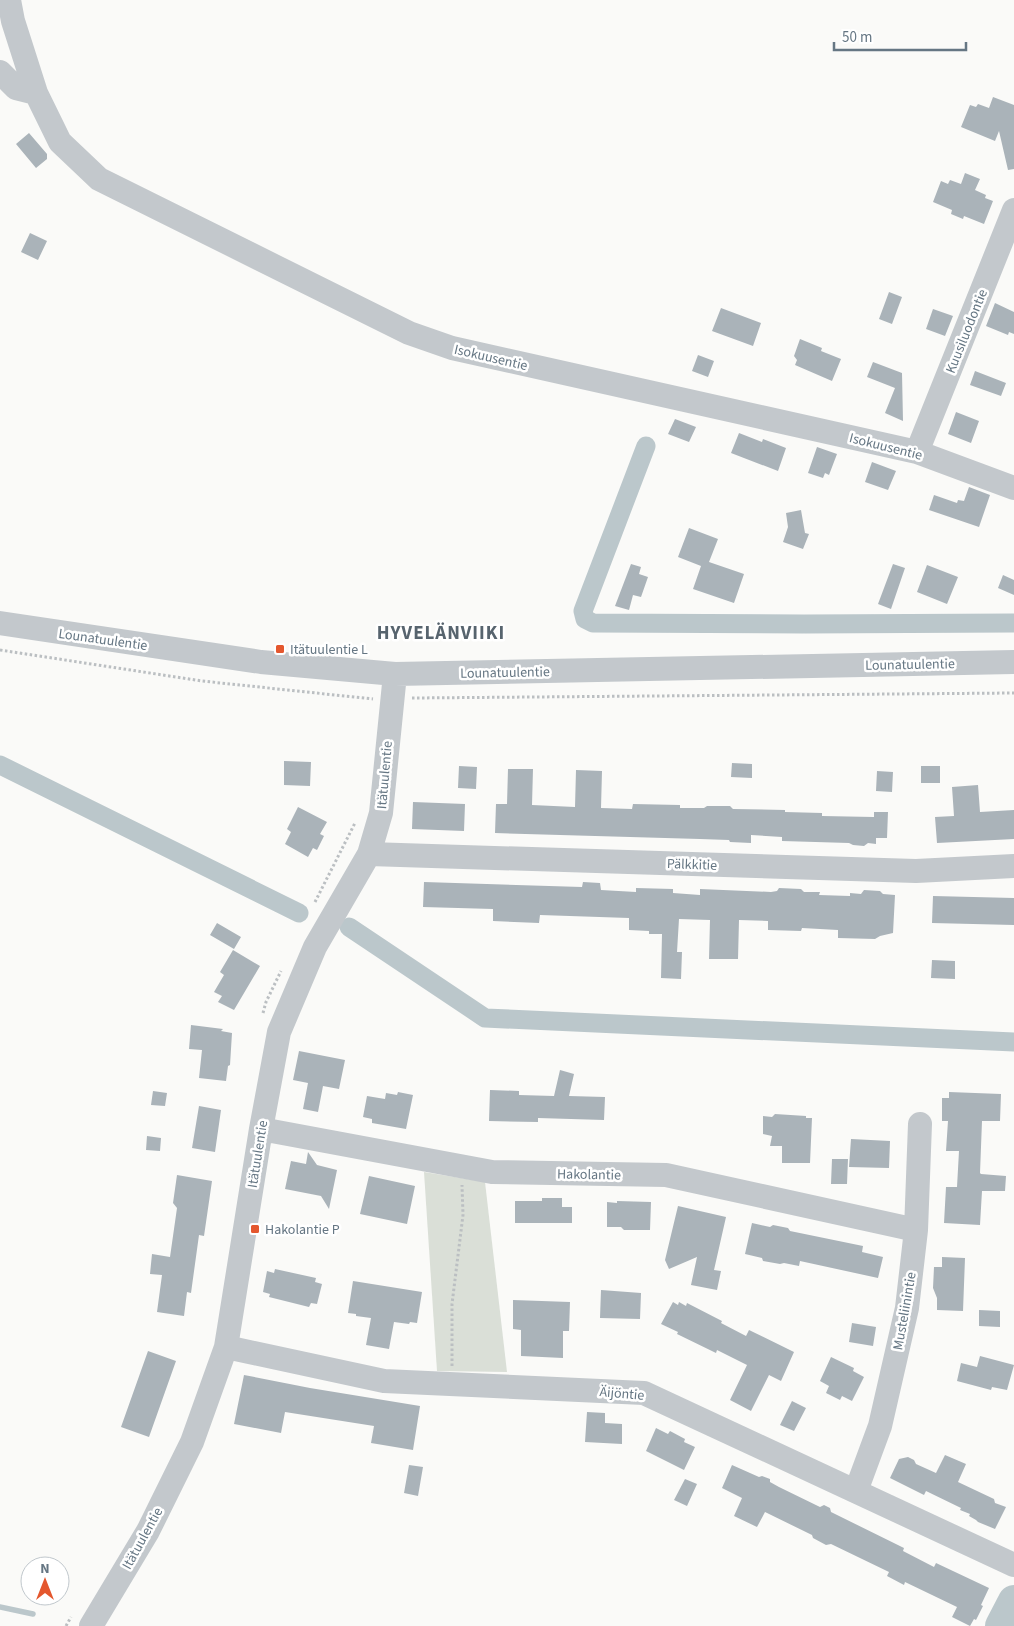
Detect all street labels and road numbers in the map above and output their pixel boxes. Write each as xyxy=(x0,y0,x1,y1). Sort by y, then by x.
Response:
street label: Kuusiluodontie xyxy=(941,286,993,377)
street label: Isokuusentie xyxy=(452,340,529,376)
street label: Isokuusentie xyxy=(847,428,924,466)
street label: Lounatuulentie xyxy=(57,624,149,656)
street label: Lounatuulentie xyxy=(865,654,955,676)
street label: Lounatuulentie xyxy=(460,662,550,684)
street label: Itätuulentie xyxy=(372,740,398,810)
street label: Pälkkitie xyxy=(666,854,718,876)
street label: Itätuulentie xyxy=(243,1119,273,1189)
street label: Hakolantie xyxy=(557,1164,621,1186)
street label: Musteliinintie xyxy=(888,1270,922,1352)
street label: Äijöntie xyxy=(599,1382,645,1406)
street label: Itätuulentie xyxy=(118,1504,168,1573)

